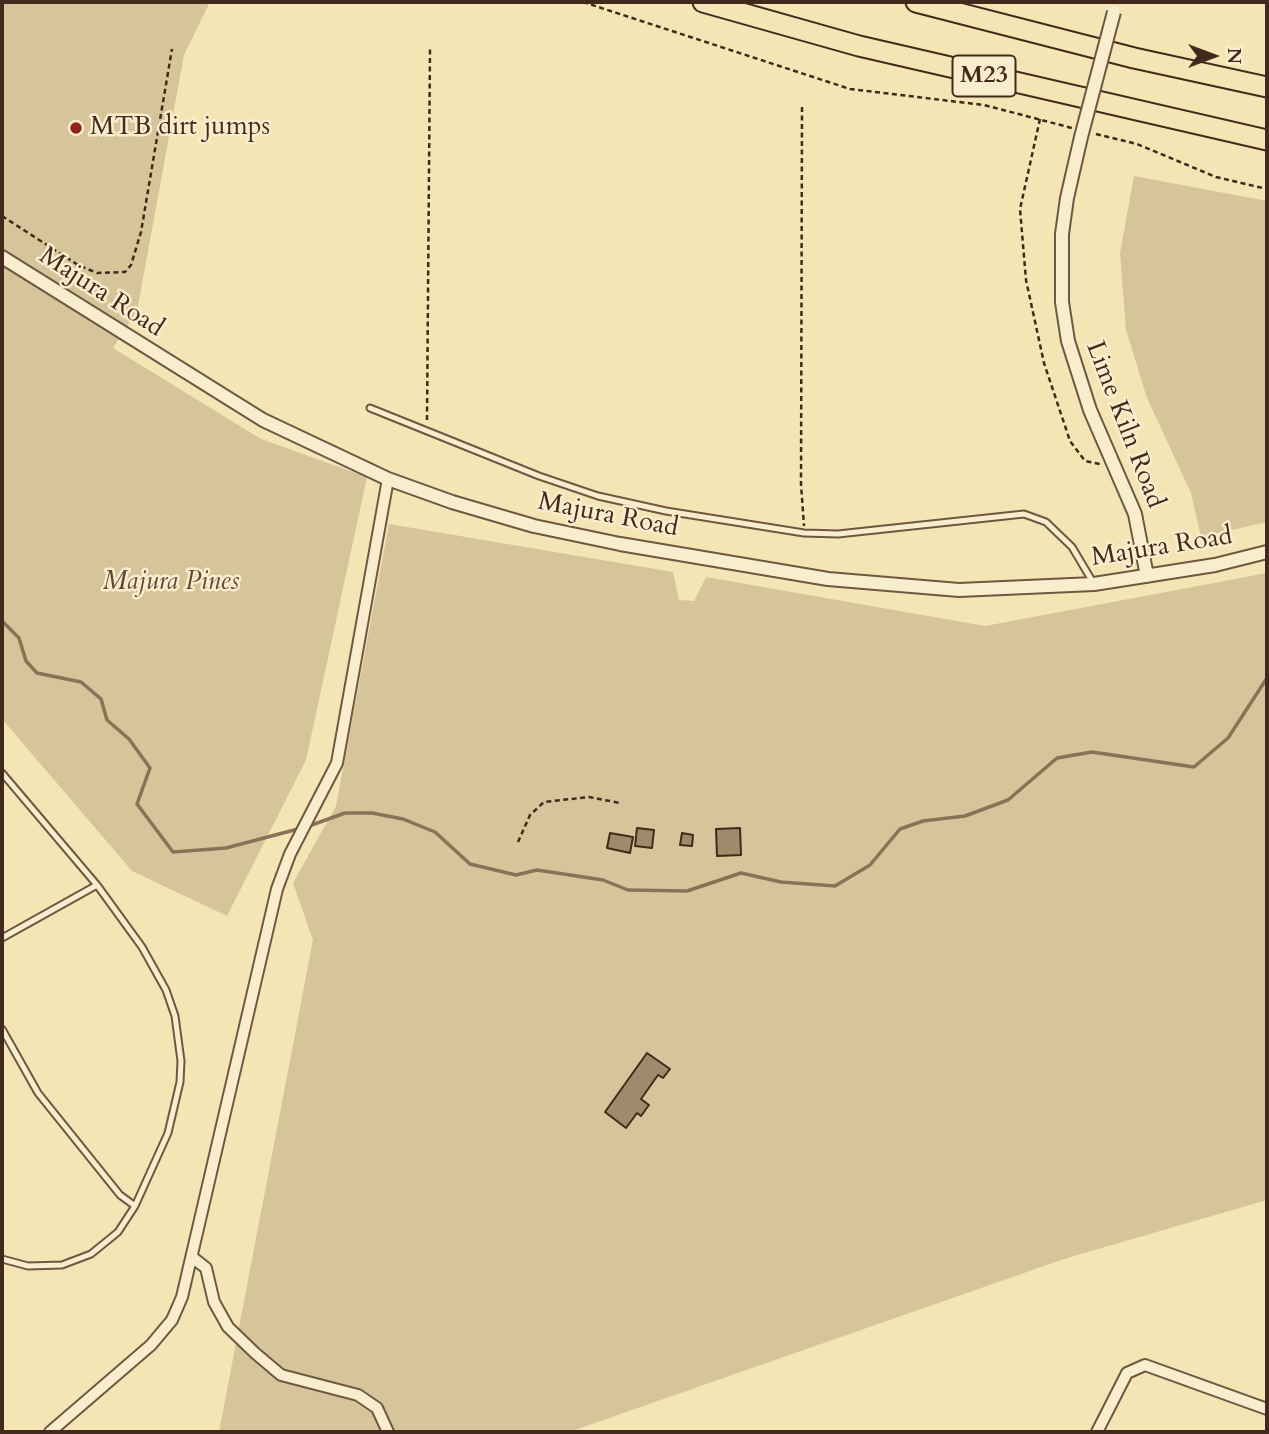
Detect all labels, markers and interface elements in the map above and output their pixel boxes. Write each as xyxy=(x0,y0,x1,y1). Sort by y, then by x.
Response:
north arrow xyxy=(1178,21,1248,91)
text: N xyxy=(1221,48,1247,64)
road number: M23 xyxy=(953,56,1016,96)
place label: MTB dirt jumps xyxy=(90,112,270,144)
marker: MTB dirt jumps xyxy=(68,120,84,136)
street label: Majura Road xyxy=(33,241,169,345)
street label: Lime Kiln Road xyxy=(1078,337,1170,513)
street label: Majura Road xyxy=(535,487,681,545)
street label: Majura Road xyxy=(1089,521,1235,575)
park label: Majura Pines xyxy=(103,567,239,599)

